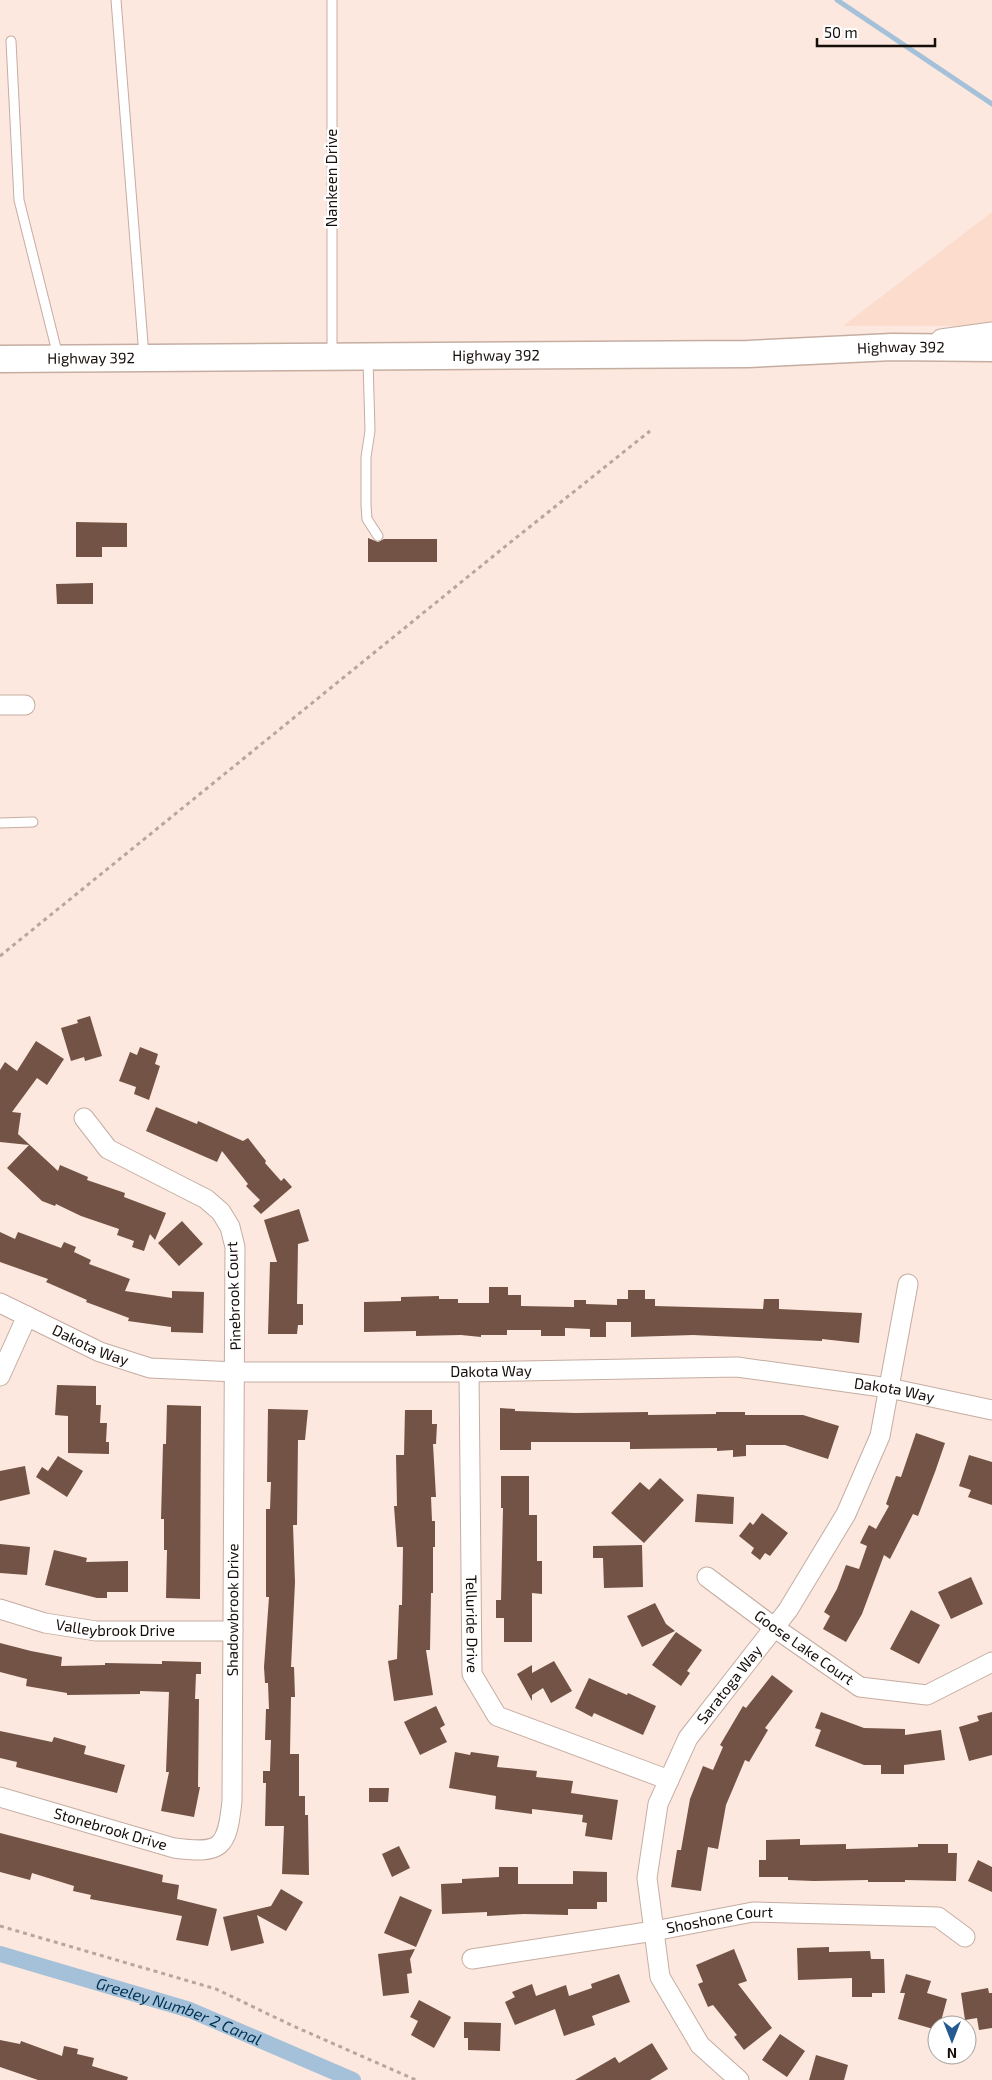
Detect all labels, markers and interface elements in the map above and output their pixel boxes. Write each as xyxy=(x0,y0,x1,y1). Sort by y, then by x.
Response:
scale bar xyxy=(817,15,934,47)
text: 50 m xyxy=(824,23,858,41)
street label: Nankeen Drive xyxy=(322,129,340,227)
street label: Highway 392 xyxy=(856,337,945,357)
street label: Highway 392 xyxy=(452,345,540,364)
street label: Highway 392 xyxy=(47,348,135,367)
street label: Pinebrook Court xyxy=(222,1241,244,1351)
street label: Dakota Way xyxy=(50,1320,131,1369)
street label: Dakota Way xyxy=(450,1361,532,1380)
street label: Dakota Way xyxy=(853,1373,936,1406)
street label: Shadowbrook Drive xyxy=(223,1543,241,1676)
street label: Telluride Drive xyxy=(463,1575,482,1673)
street label: Goose Lake Court xyxy=(751,1606,858,1688)
street label: Valleybrook Drive xyxy=(55,1615,175,1639)
street label: Saratoga Way xyxy=(692,1641,765,1727)
street label: Stonebrook Drive xyxy=(52,1803,169,1854)
street label: Shoshone Court xyxy=(665,1902,774,1936)
water label: Greeley Number 2 Canal xyxy=(94,1973,265,2049)
north arrow xyxy=(927,2015,977,2065)
text: N xyxy=(947,2045,957,2062)

